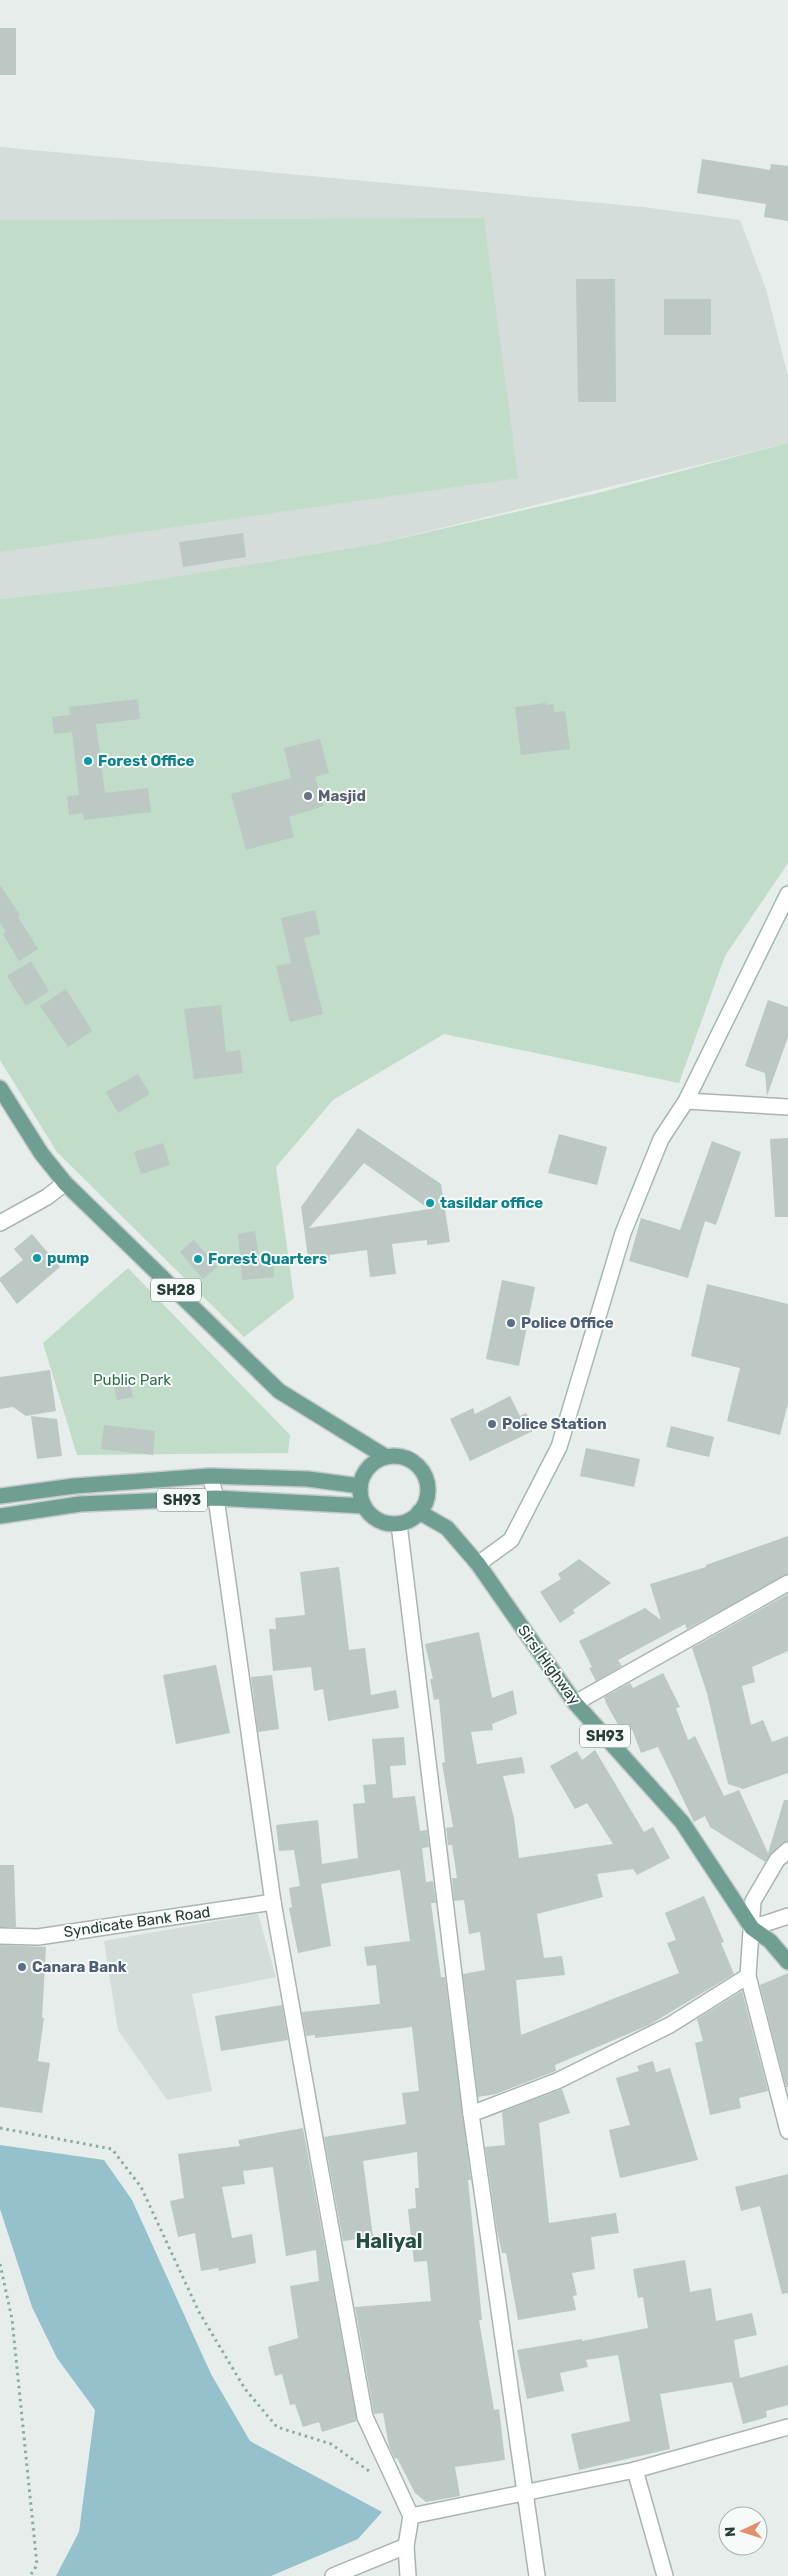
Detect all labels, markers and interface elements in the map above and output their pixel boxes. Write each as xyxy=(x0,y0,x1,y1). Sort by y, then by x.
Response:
place label: Forest Office xyxy=(98,752,195,770)
marker: Forest Office xyxy=(82,755,94,767)
place label: Masjid xyxy=(318,787,366,805)
marker: Masjid xyxy=(302,790,314,802)
place label: tasildar office xyxy=(440,1194,543,1212)
marker: tasildar office xyxy=(424,1197,436,1209)
place label: pump xyxy=(47,1249,89,1267)
place label: Forest Quarters xyxy=(208,1250,327,1268)
marker: pump xyxy=(31,1252,43,1264)
marker: Forest Quarters xyxy=(192,1253,204,1265)
road number: SH28 xyxy=(151,1278,201,1302)
place label: Police Office xyxy=(521,1314,614,1332)
marker: Police Office xyxy=(505,1317,517,1329)
park label: Public Park xyxy=(93,1371,171,1389)
place label: Police Station xyxy=(502,1415,607,1433)
marker: Police Station xyxy=(486,1418,498,1430)
road number: SH93 xyxy=(157,1488,207,1512)
street label: Sirsi Highway xyxy=(514,1622,584,1708)
road number: SH93 xyxy=(580,1724,630,1748)
street label: Syndicate Bank Road xyxy=(63,1903,211,1941)
place label: Canara Bank xyxy=(32,1958,127,1976)
marker: Canara Bank xyxy=(16,1961,28,1973)
district label: Haliyal xyxy=(355,2229,423,2253)
north arrow xyxy=(718,2506,768,2556)
text: N xyxy=(722,2526,739,2537)

